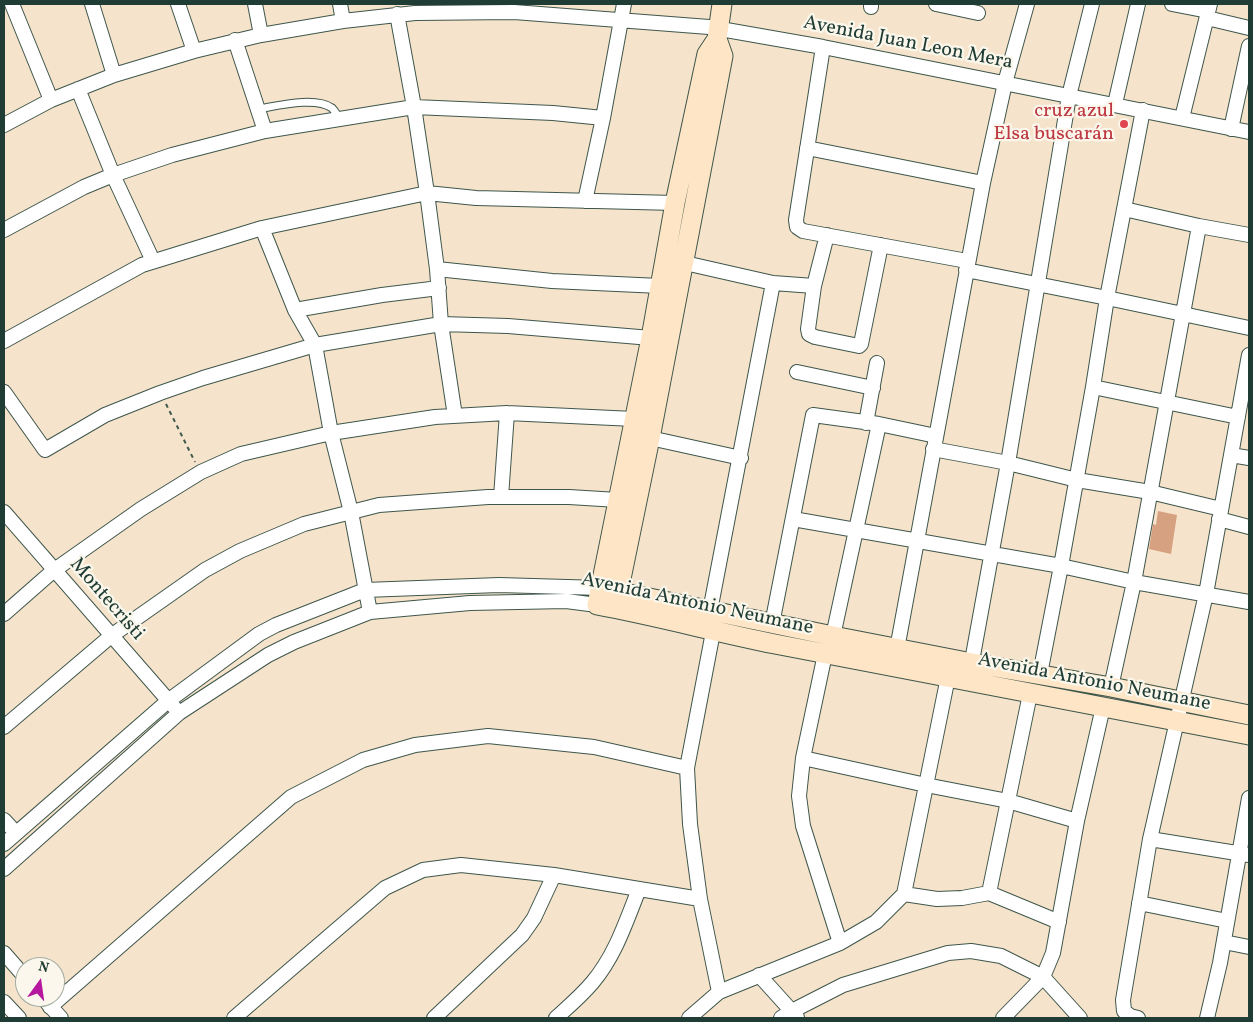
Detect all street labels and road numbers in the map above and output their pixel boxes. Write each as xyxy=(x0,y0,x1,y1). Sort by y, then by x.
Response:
street label: Avenida Juan Leon Mera xyxy=(801,12,1015,76)
street label: Montecristi xyxy=(63,554,149,646)
street label: Avenida Antonio Neumane xyxy=(579,569,815,641)
street label: Avenida Antonio Neumane xyxy=(976,649,1212,717)

